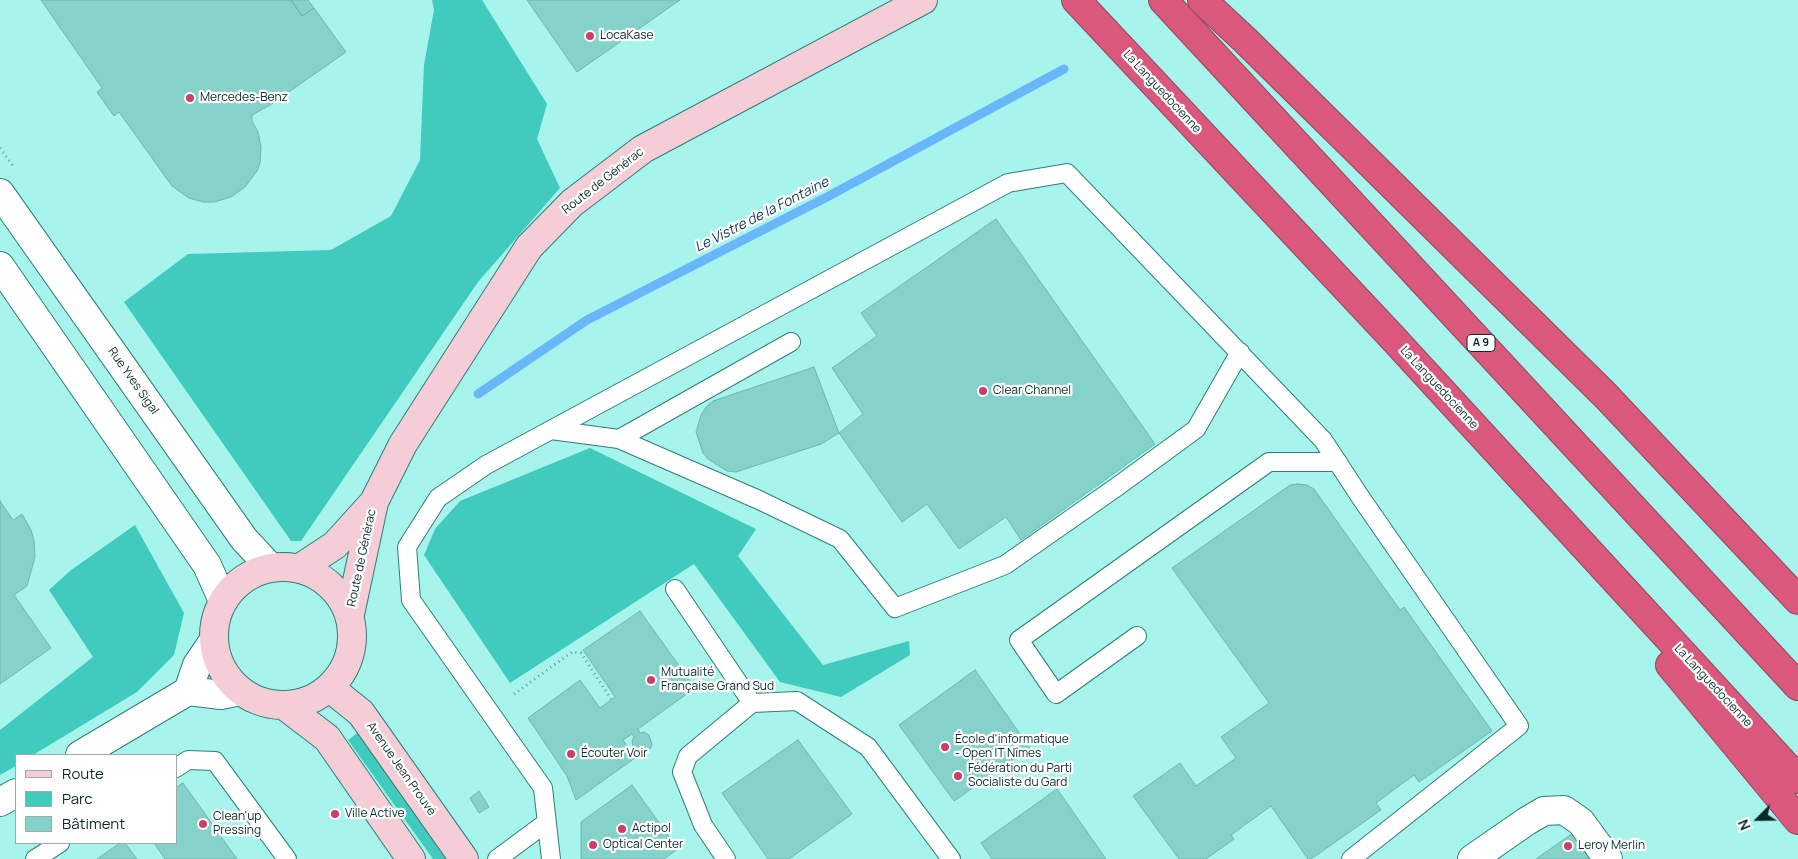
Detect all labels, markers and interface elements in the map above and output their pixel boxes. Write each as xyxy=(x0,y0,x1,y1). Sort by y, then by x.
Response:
place label: LocaKase xyxy=(600,29,654,43)
marker: LocaKase xyxy=(584,30,596,42)
street label: La Languedocienne xyxy=(1120,48,1204,136)
place label: Mercedes-Benz xyxy=(200,91,288,105)
marker: Mercedes-Benz xyxy=(184,92,196,104)
street label: Route de Générac xyxy=(560,145,646,217)
water label: Le Vistre de la Fontaine xyxy=(692,174,832,256)
road number: A 9 xyxy=(1467,334,1495,352)
street label: La Languedocienne xyxy=(1397,344,1481,432)
street label: Rue Yves Sigal xyxy=(105,345,161,417)
place label: Clear Channel xyxy=(993,384,1071,398)
marker: Clear Channel xyxy=(977,385,989,397)
street label: Route de Générac xyxy=(345,508,379,608)
street label: La Languedocienne xyxy=(1671,642,1755,730)
place label: Mutualité Française Grand Sud xyxy=(661,666,774,694)
marker: Mutualité Française Grand Sud xyxy=(645,674,657,686)
street label: Avenue Jean Prouvé xyxy=(363,719,439,819)
place label: École d'informatique - Open IT Nîmes xyxy=(955,733,1069,761)
marker: École d'informatique - Open IT Nîmes xyxy=(939,741,951,753)
place label: Écouter Voir xyxy=(581,747,648,761)
marker: Écouter Voir xyxy=(565,748,577,760)
legend xyxy=(15,754,178,844)
place label: Fédération du Parti Socialiste du Gard xyxy=(968,762,1072,790)
text: Route xyxy=(62,763,104,784)
marker: Fédération du Parti Socialiste du Gard xyxy=(952,770,964,782)
text: Parc xyxy=(62,788,93,809)
north arrow xyxy=(1733,794,1783,844)
place label: Ville Active xyxy=(345,807,405,821)
marker: Ville Active xyxy=(329,808,341,820)
place label: Clean'up Pressing xyxy=(213,810,261,838)
text: Bâtiment xyxy=(62,813,125,834)
text: N xyxy=(1733,817,1754,833)
marker: Clean'up Pressing xyxy=(197,818,209,830)
place label: Actipol xyxy=(632,822,671,836)
marker: Actipol xyxy=(616,823,628,835)
place label: Optical Center xyxy=(603,838,683,852)
marker: Optical Center xyxy=(587,839,599,851)
place label: Leroy Merlin xyxy=(1578,839,1645,853)
marker: Leroy Merlin xyxy=(1562,840,1574,852)

